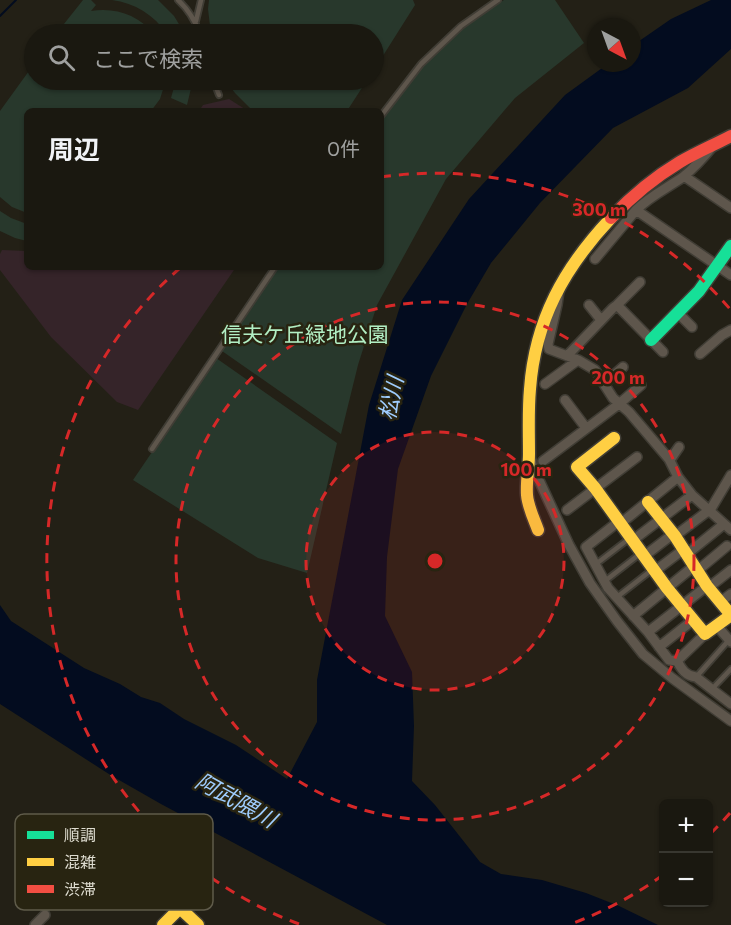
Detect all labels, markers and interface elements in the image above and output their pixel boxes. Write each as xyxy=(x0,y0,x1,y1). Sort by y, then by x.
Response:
north arrow xyxy=(587,18,641,72)
search box xyxy=(24,24,384,90)
icon: search xyxy=(45,41,78,74)
text: ここで検索 xyxy=(93,45,203,72)
text: 周辺 xyxy=(48,133,100,164)
text: 0件 xyxy=(327,136,360,160)
text: 300 m xyxy=(572,198,626,220)
park label: 信夫ケ丘緑地公園 xyxy=(221,321,389,346)
text: 200 m xyxy=(591,366,645,388)
water label: 松川 xyxy=(373,372,409,422)
text: 100 m xyxy=(500,458,552,480)
centre of rings xyxy=(425,551,445,571)
water label: 阿武隈川 xyxy=(191,766,283,834)
map controls xyxy=(659,799,713,907)
button: + xyxy=(659,799,713,853)
legend xyxy=(15,814,213,910)
text: 順調 xyxy=(64,825,96,844)
text: 混雑 xyxy=(64,852,96,871)
button: − xyxy=(659,853,713,907)
text: 渋滞 xyxy=(64,879,96,898)

